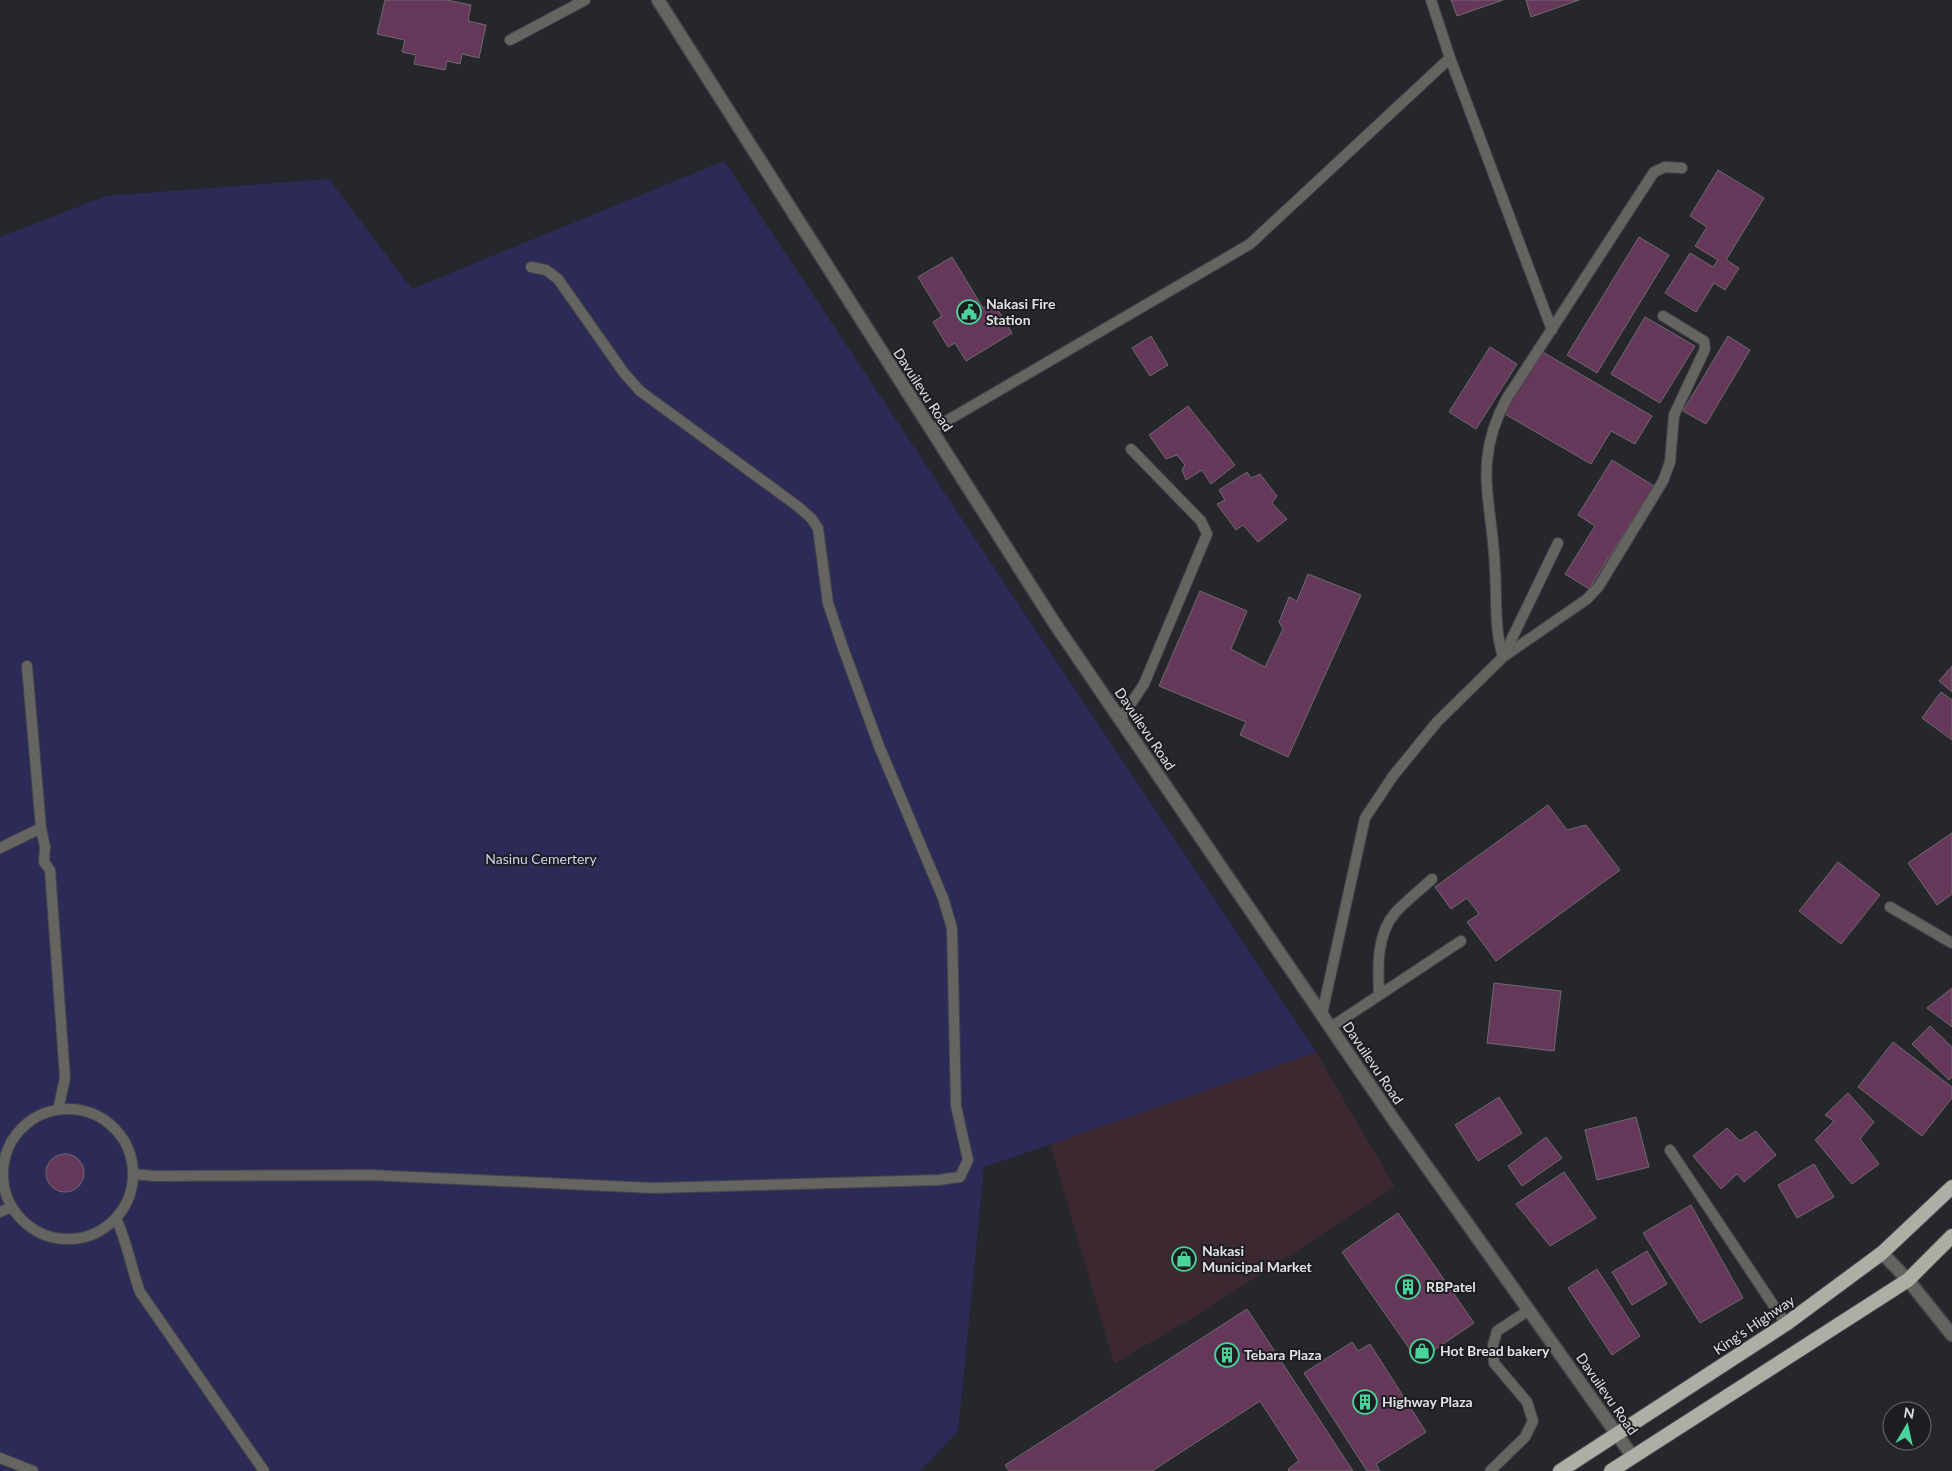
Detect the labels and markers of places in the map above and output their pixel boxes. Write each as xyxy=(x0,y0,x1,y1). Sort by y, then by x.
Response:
place label: Nakasi Fire Station xyxy=(986,295,1056,328)
public building icon: Nakasi Fire Station xyxy=(956,299,982,325)
place label: Nakasi Municipal Market xyxy=(1202,1242,1313,1275)
shop icon: Nakasi Municipal Market xyxy=(1171,1246,1197,1272)
building icon: RBPatel xyxy=(1395,1274,1421,1300)
place label: RBPatel xyxy=(1426,1278,1476,1295)
shop icon: Hot Bread bakery xyxy=(1409,1338,1435,1364)
building icon: Tebara Plaza xyxy=(1214,1342,1240,1368)
place label: Hot Bread bakery xyxy=(1440,1342,1550,1359)
place label: Tebara Plaza xyxy=(1244,1346,1322,1363)
building icon: Highway Plaza xyxy=(1352,1389,1378,1415)
place label: Highway Plaza xyxy=(1382,1393,1473,1410)

